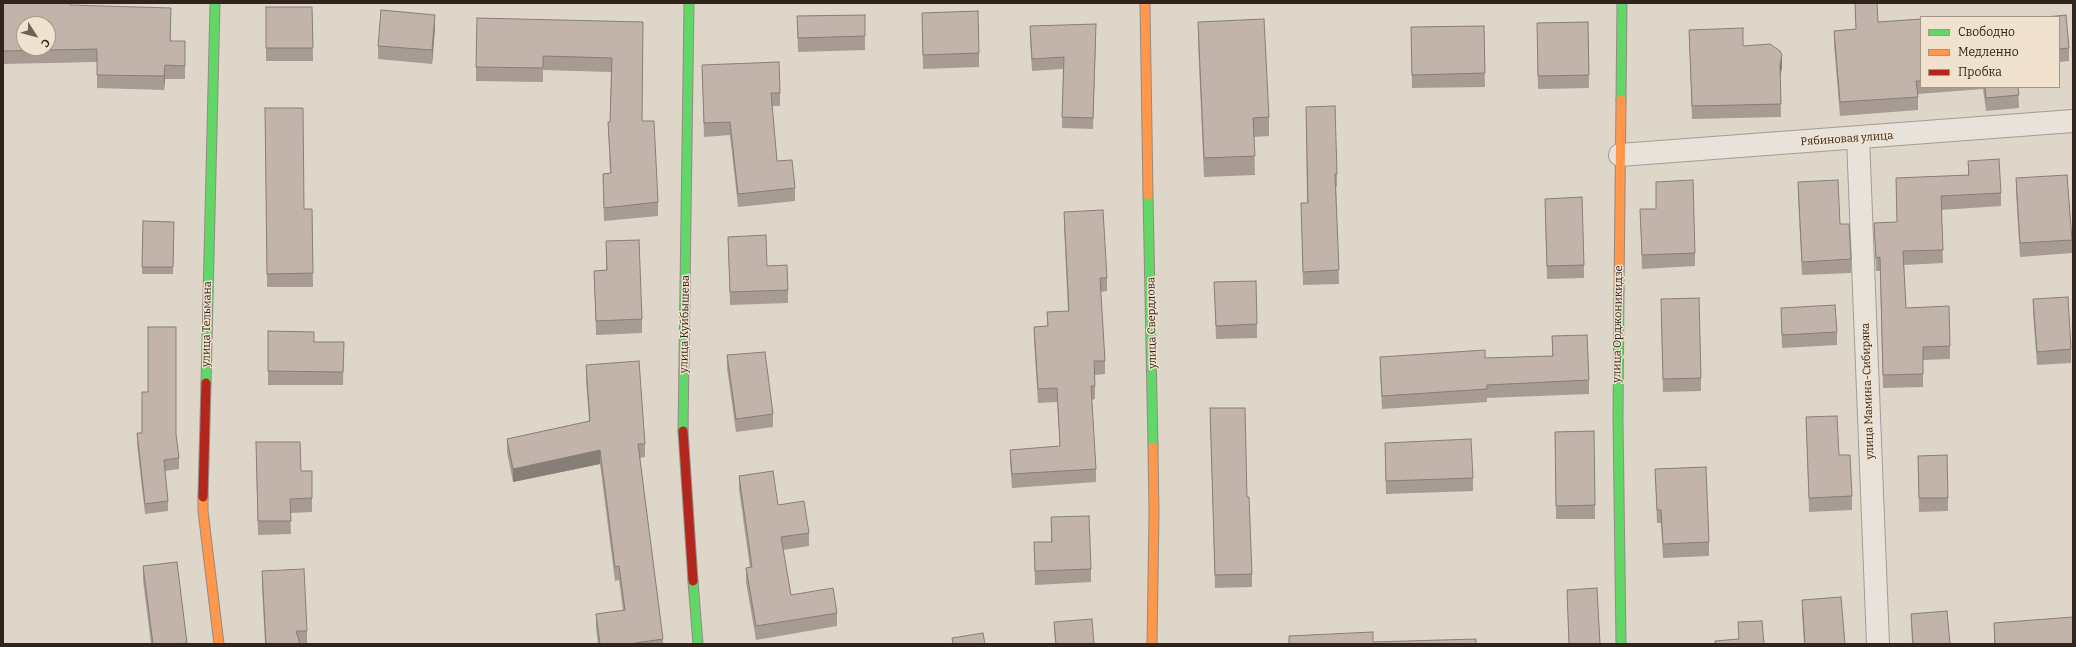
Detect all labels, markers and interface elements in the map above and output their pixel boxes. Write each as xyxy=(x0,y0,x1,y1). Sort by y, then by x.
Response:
north arrow xyxy=(16,16,56,56)
legend xyxy=(1920,16,2060,88)
text: Свободно xyxy=(1958,25,2015,39)
text: С xyxy=(38,36,53,49)
text: Медленно xyxy=(1958,45,2019,59)
text: Пробка xyxy=(1958,65,2002,79)
street label: Рябиновая улица xyxy=(1800,129,1894,149)
street label: улица Орджоникидзе xyxy=(1610,265,1626,383)
street label: улица Куйбышева xyxy=(678,275,692,373)
street label: улица Свердлова xyxy=(1145,277,1159,369)
street label: улица Тельмана xyxy=(200,281,214,367)
street label: улица Мамина-Сибиряка xyxy=(1859,322,1877,460)

